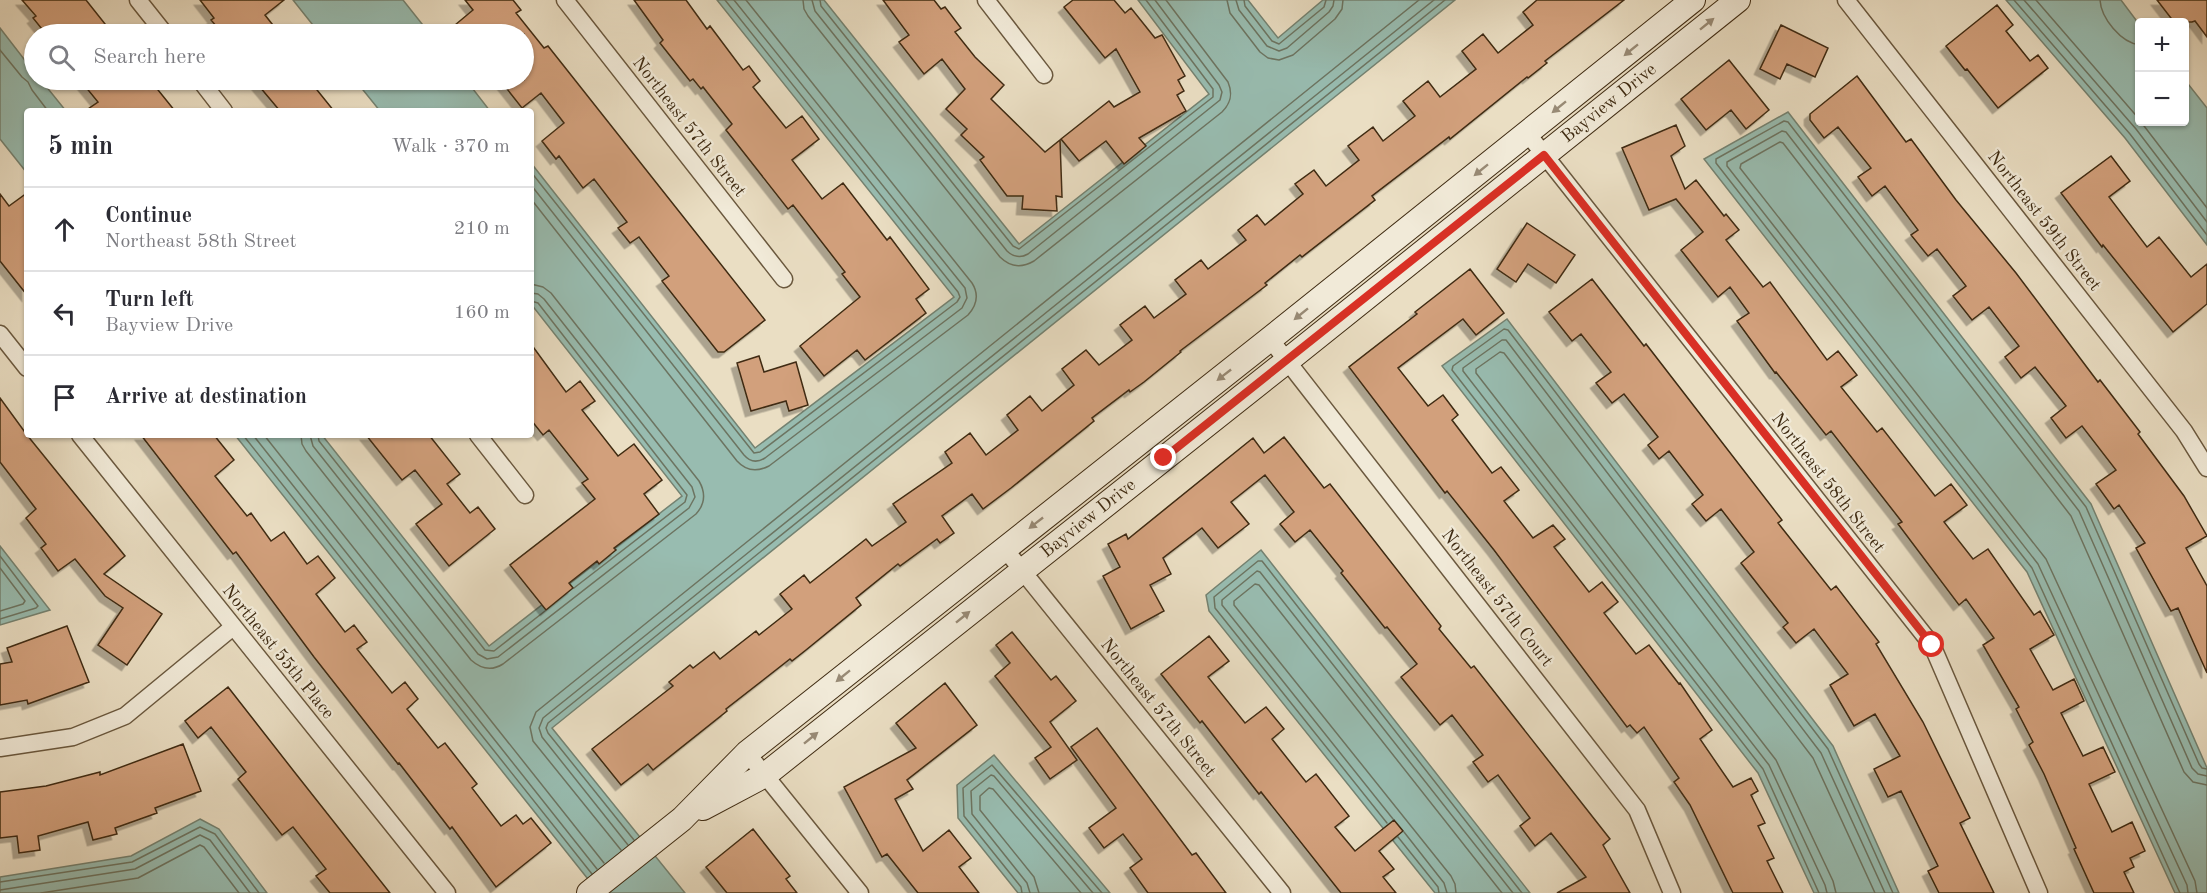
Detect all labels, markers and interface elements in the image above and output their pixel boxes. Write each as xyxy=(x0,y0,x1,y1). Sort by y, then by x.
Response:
map controls xyxy=(2135,18,2189,126)
button: + xyxy=(2135,18,2189,72)
one-way arrow xyxy=(1700,19,1715,31)
search box xyxy=(24,24,534,90)
icon: search xyxy=(45,41,78,74)
one-way arrow xyxy=(1623,43,1639,56)
text: Search here xyxy=(93,46,206,68)
street label: Northeast 57th Street xyxy=(629,54,749,200)
street label: Bayview Drive xyxy=(1558,60,1660,146)
button: − xyxy=(2135,72,2189,126)
one-way arrow xyxy=(1551,101,1567,114)
text: 5 min xyxy=(48,134,113,160)
text: Walk · 370 m xyxy=(391,137,510,157)
street label: Northeast 59th Street xyxy=(1984,148,2104,294)
one-way arrow xyxy=(1474,163,1489,176)
text: Continue xyxy=(105,205,192,227)
icon: ahead xyxy=(48,213,81,246)
text: 210 m xyxy=(454,219,510,239)
text: Northeast 58th Street xyxy=(105,232,296,252)
text: Turn left xyxy=(105,289,194,311)
icon: left xyxy=(48,297,81,330)
text: 160 m xyxy=(454,303,510,323)
one-way arrow xyxy=(1293,307,1309,320)
text: Bayview Drive xyxy=(105,316,233,336)
one-way arrow xyxy=(1216,368,1232,381)
icon: arrive xyxy=(48,381,81,414)
text: Arrive at destination xyxy=(105,386,307,408)
street label: Northeast 58th Street xyxy=(1768,410,1888,556)
route end xyxy=(1150,444,1176,470)
street label: Bayview Drive xyxy=(1038,476,1139,561)
one-way arrow xyxy=(1028,516,1043,528)
street label: Northeast 57th Court xyxy=(1438,526,1556,670)
street label: Northeast 55th Place xyxy=(219,582,337,722)
one-way arrow xyxy=(955,610,971,623)
route start xyxy=(1918,631,1944,657)
street label: Northeast 57th Street xyxy=(1097,635,1219,781)
one-way arrow xyxy=(836,669,851,682)
one-way arrow xyxy=(803,732,818,745)

